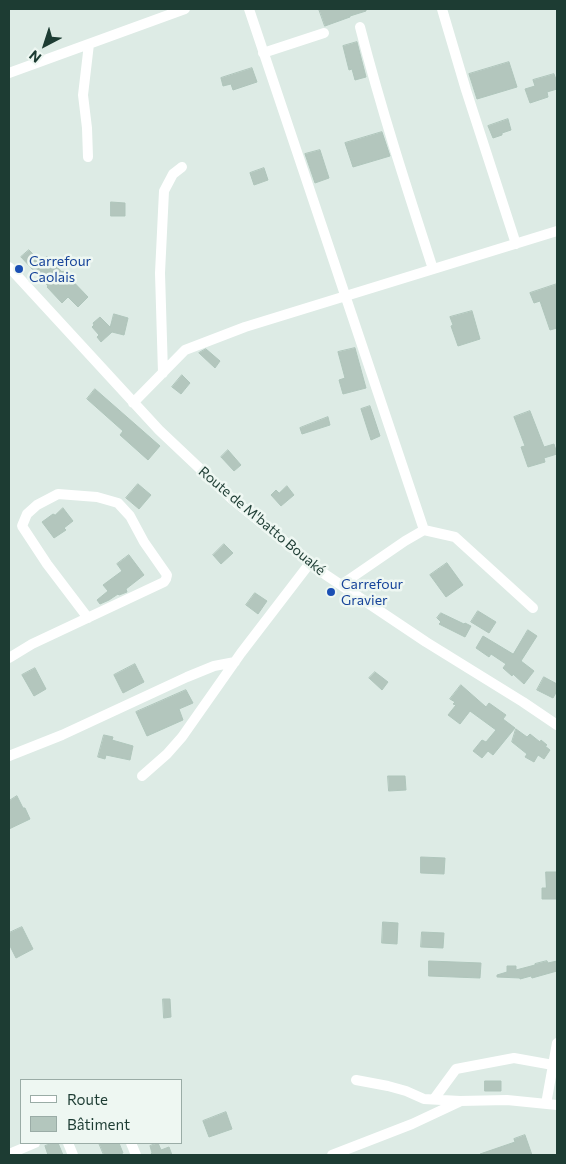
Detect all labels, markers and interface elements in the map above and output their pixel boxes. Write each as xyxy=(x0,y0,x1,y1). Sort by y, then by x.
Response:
north arrow xyxy=(20,20,70,70)
text: N xyxy=(26,47,45,67)
place label: Carrefour Caolais xyxy=(29,253,91,286)
marker: Carrefour Caolais xyxy=(13,263,25,275)
street label: Route de M'batto Bouaké xyxy=(195,463,329,579)
place label: Carrefour Gravier xyxy=(341,576,403,608)
marker: Carrefour Gravier xyxy=(325,586,337,598)
legend xyxy=(20,1079,182,1144)
text: Route xyxy=(67,1090,108,1108)
text: Bâtiment xyxy=(67,1115,130,1133)

